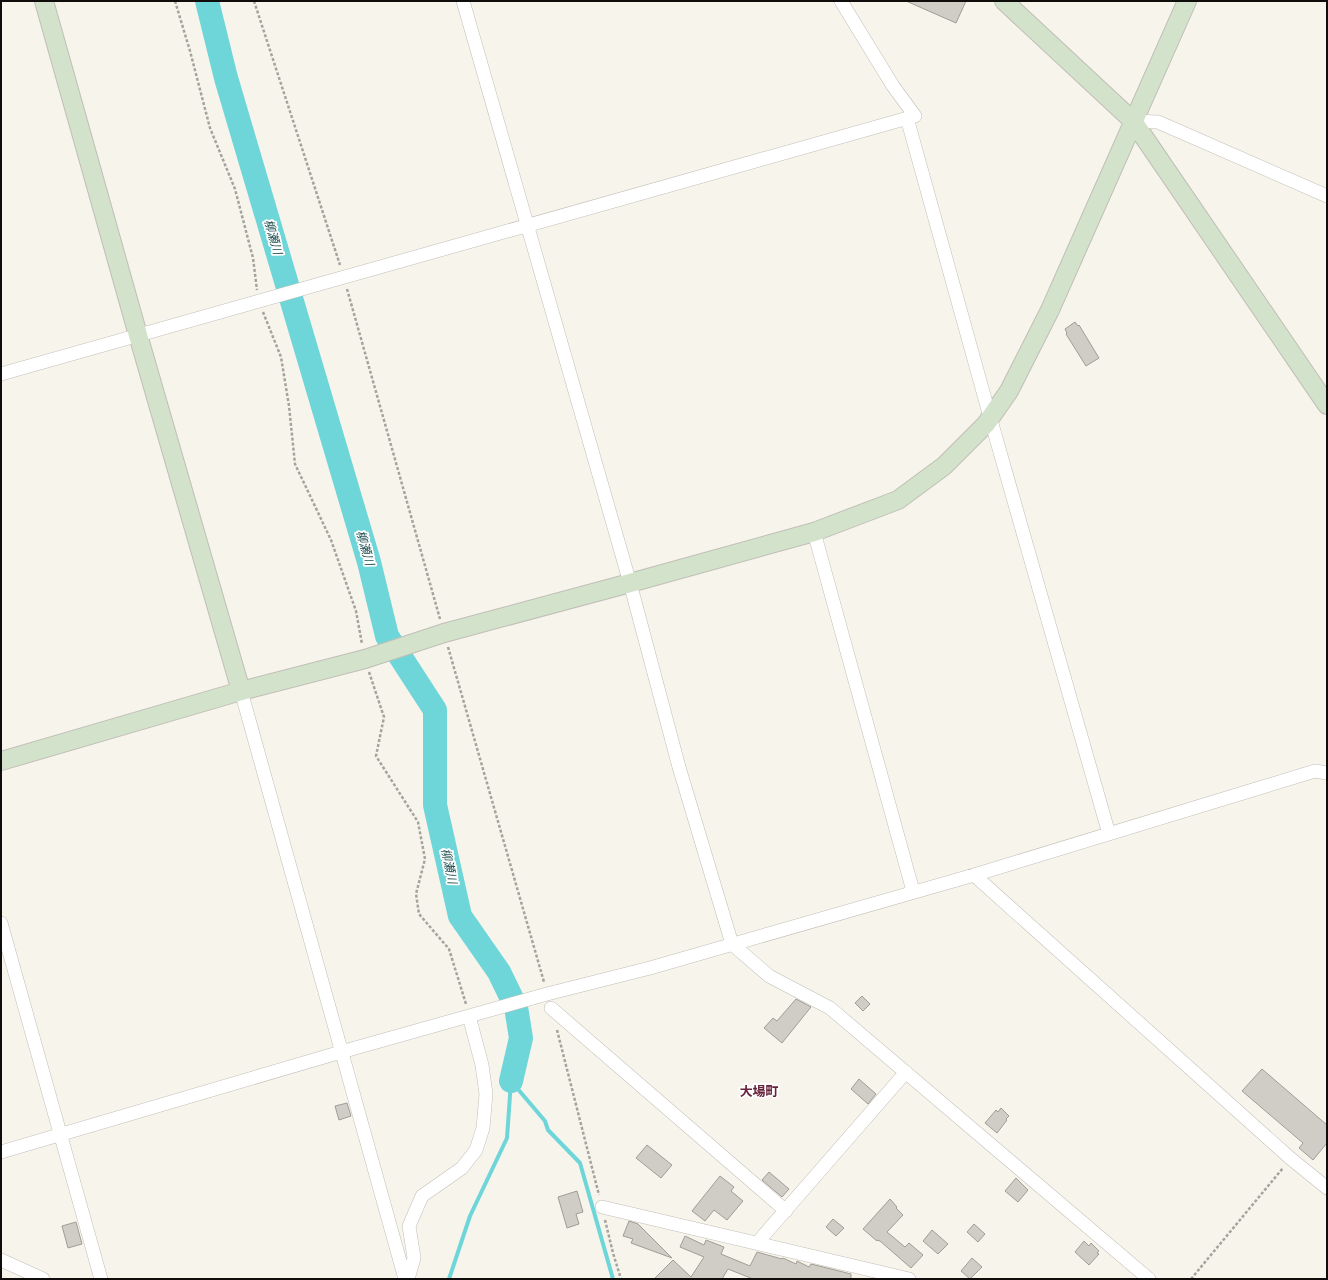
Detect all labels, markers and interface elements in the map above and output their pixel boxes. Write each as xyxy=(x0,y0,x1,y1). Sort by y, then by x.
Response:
water label: 柳瀬川 xyxy=(261,218,285,258)
water label: 柳瀬川 xyxy=(353,529,377,569)
water label: 柳瀬川 xyxy=(438,847,460,887)
district label: 大場町 xyxy=(739,1084,779,1100)

